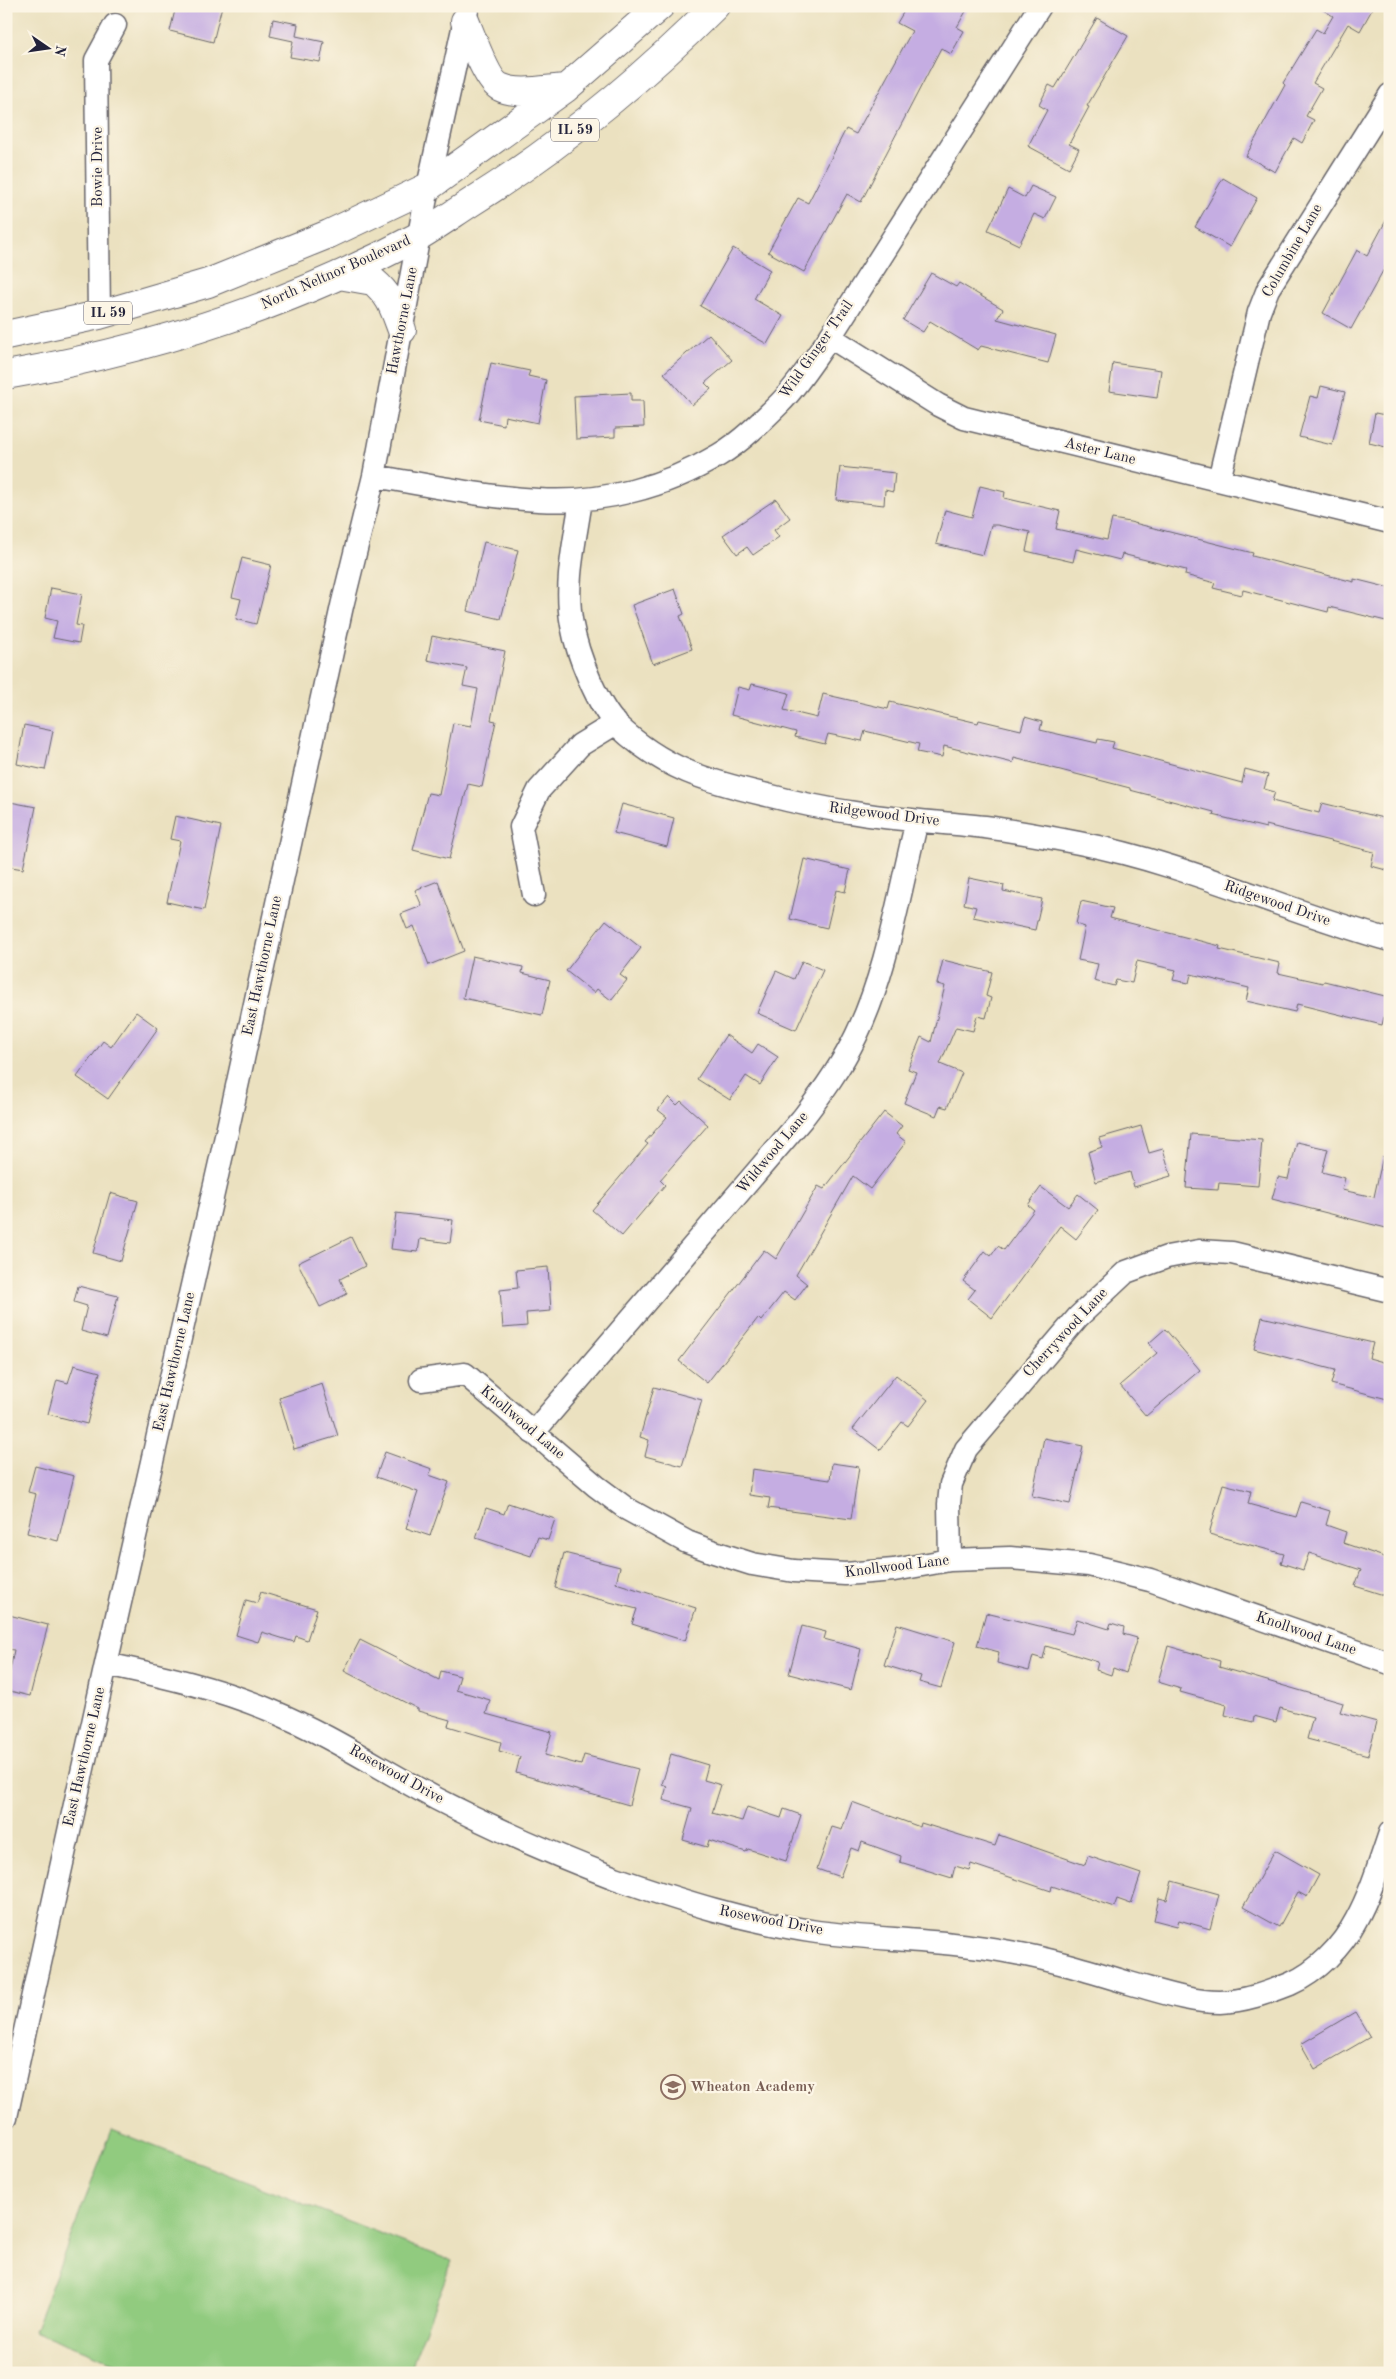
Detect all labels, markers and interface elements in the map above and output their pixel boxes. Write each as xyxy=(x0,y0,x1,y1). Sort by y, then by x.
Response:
north arrow xyxy=(22,22,72,72)
text: N xyxy=(52,44,68,58)
road number: IL 59 xyxy=(551,118,599,142)
street label: Bowie Drive xyxy=(91,127,106,207)
street label: Columbine Lane xyxy=(1260,202,1326,300)
street label: North Neltnor Boulevard xyxy=(259,233,413,313)
street label: Hawthorne Lane xyxy=(385,266,421,376)
street label: Wild Ginger Trail xyxy=(778,298,856,402)
road number: IL 59 xyxy=(84,302,132,324)
street label: Aster Lane xyxy=(1063,436,1137,468)
street label: Ridgewood Drive xyxy=(828,801,940,829)
street label: Ridgewood Drive xyxy=(1222,879,1332,929)
street label: East Hawthorne Lane xyxy=(241,894,285,1037)
street label: Wildwood Lane xyxy=(735,1109,811,1197)
street label: Cherrywood Lane xyxy=(1021,1286,1111,1380)
street label: East Hawthorne Lane xyxy=(152,1291,198,1433)
street label: Knollwood Lane xyxy=(477,1383,567,1463)
street label: Knollwood Lane xyxy=(844,1553,950,1581)
street label: Knollwood Lane xyxy=(1254,1610,1358,1658)
street label: East Hawthorne Lane xyxy=(62,1686,108,1828)
street label: Rosewood Drive xyxy=(346,1743,446,1807)
street label: Rosewood Drive xyxy=(718,1904,824,1938)
school or university icon: Wheaton Academy xyxy=(660,2074,686,2100)
place label: Wheaton Academy xyxy=(690,2080,815,2095)

